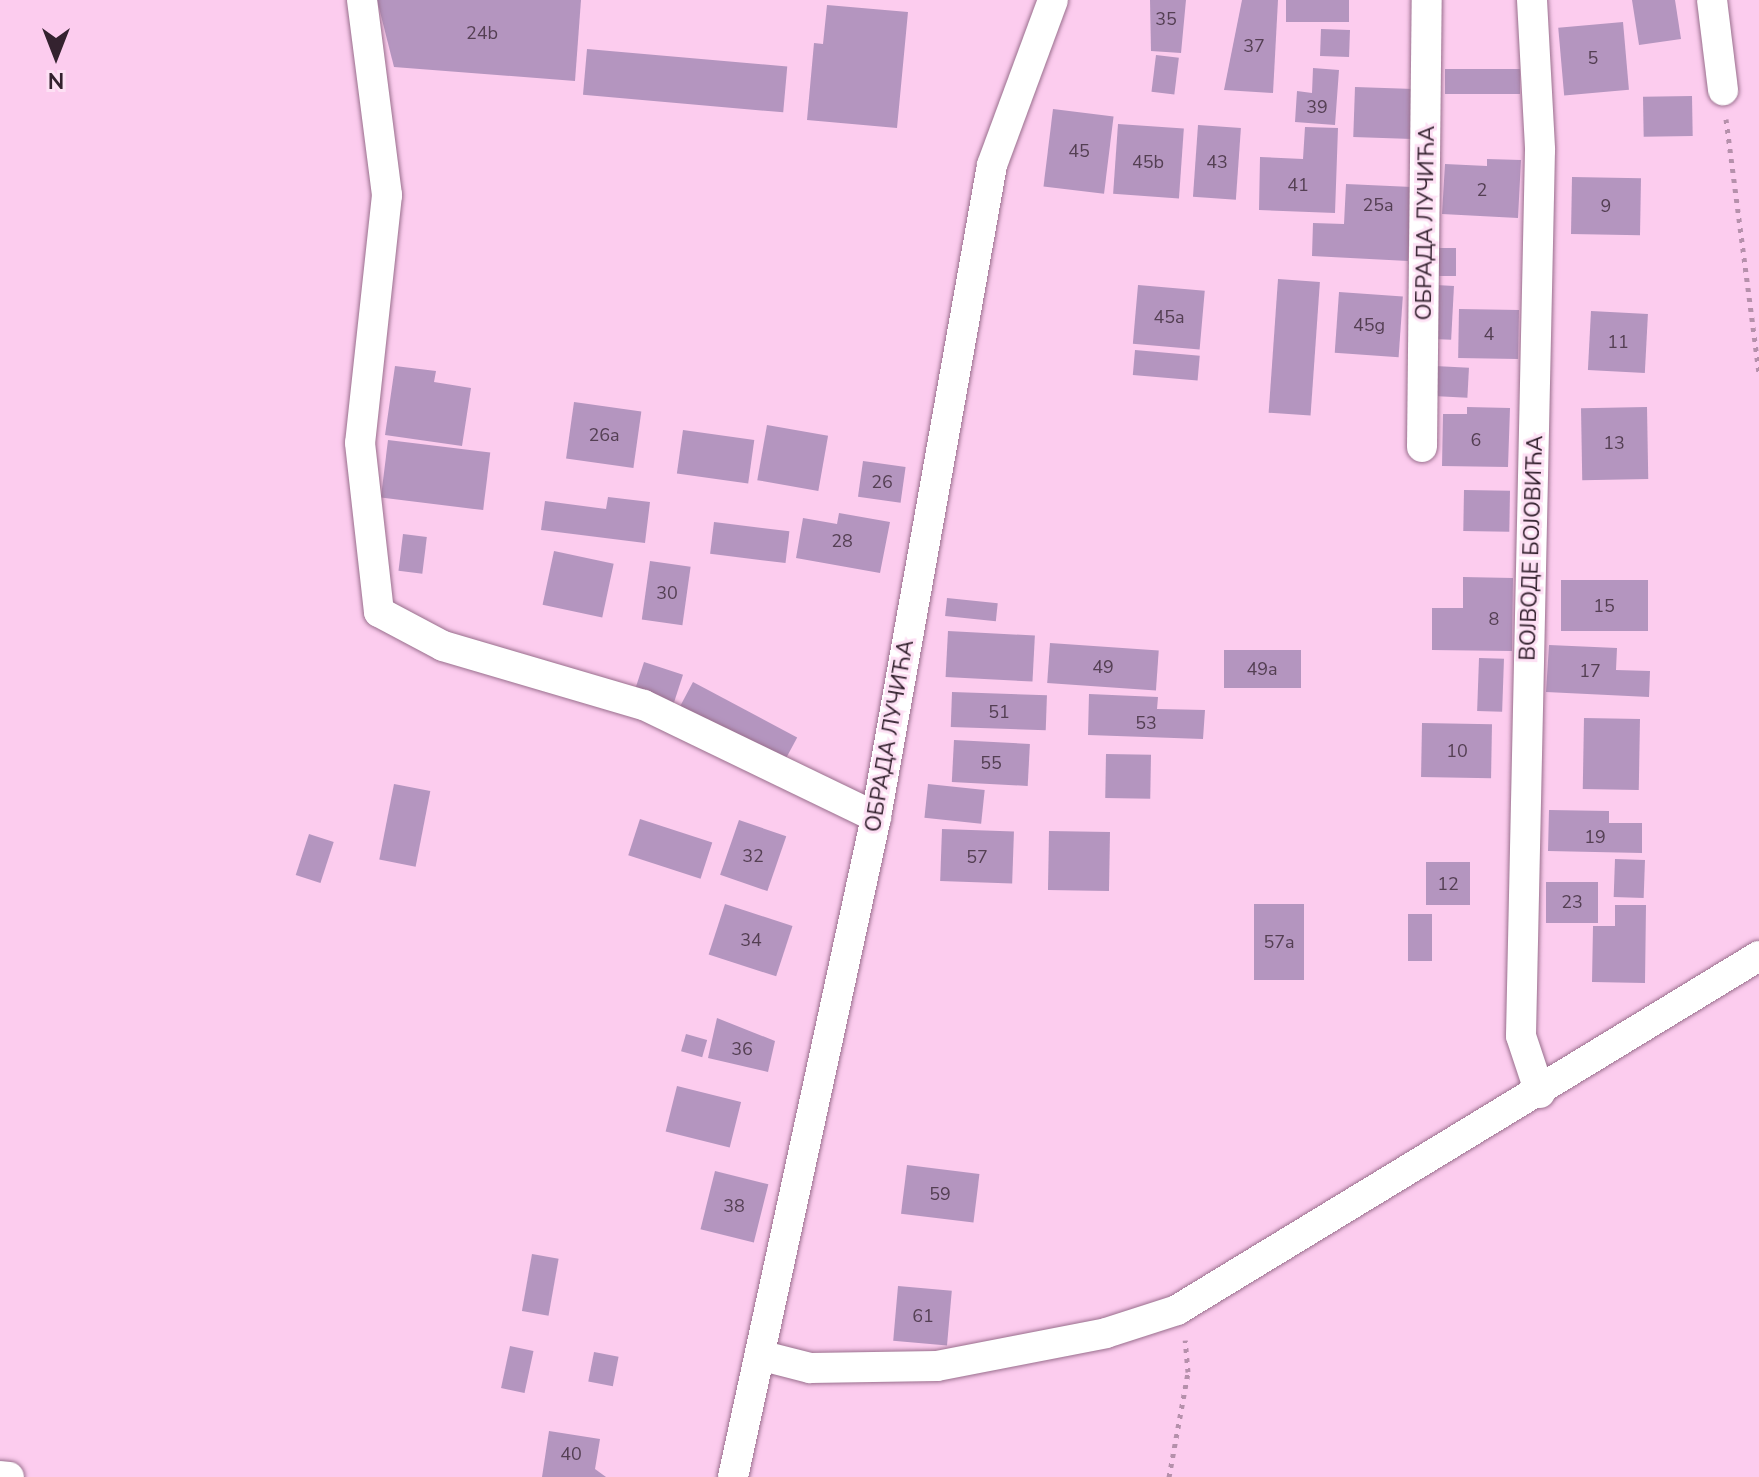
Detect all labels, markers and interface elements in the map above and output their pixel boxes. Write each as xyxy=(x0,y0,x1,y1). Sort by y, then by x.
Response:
house number: 35 xyxy=(1155,8,1177,30)
north arrow xyxy=(16,16,96,96)
house number: 24b xyxy=(466,22,498,44)
house number: 37 xyxy=(1243,35,1265,57)
house number: 5 xyxy=(1588,47,1598,69)
text: N xyxy=(48,65,64,95)
house number: 39 xyxy=(1306,96,1328,118)
street label: ОБРАДА ЛУЧИЋА xyxy=(1411,125,1441,321)
house number: 45 xyxy=(1068,140,1090,162)
house number: 45b xyxy=(1132,151,1164,173)
house number: 43 xyxy=(1206,151,1228,173)
house number: 41 xyxy=(1287,174,1309,196)
house number: 2 xyxy=(1477,179,1487,201)
house number: 25a xyxy=(1362,194,1394,216)
house number: 9 xyxy=(1601,195,1611,217)
house number: 45a xyxy=(1153,306,1185,328)
house number: 45g xyxy=(1353,314,1385,336)
house number: 4 xyxy=(1484,323,1494,345)
house number: 11 xyxy=(1607,331,1629,353)
house number: 26a xyxy=(588,424,620,446)
house number: 6 xyxy=(1471,429,1481,451)
house number: 13 xyxy=(1603,432,1625,454)
street label: ВОЈВОДЕ БОЈОВИЋА xyxy=(1515,435,1549,661)
house number: 26 xyxy=(871,471,893,493)
house number: 28 xyxy=(831,530,853,552)
house number: 30 xyxy=(656,582,678,604)
house number: 15 xyxy=(1593,595,1615,617)
house number: 8 xyxy=(1489,608,1499,630)
street label: ОБРАДА ЛУЧИЋА xyxy=(860,638,920,834)
house number: 49 xyxy=(1092,656,1114,678)
house number: 49a xyxy=(1246,658,1278,680)
house number: 17 xyxy=(1579,660,1601,682)
house number: 51 xyxy=(988,701,1010,723)
house number: 53 xyxy=(1135,712,1157,734)
house number: 10 xyxy=(1446,740,1468,762)
house number: 55 xyxy=(980,752,1002,774)
house number: 19 xyxy=(1584,826,1606,848)
house number: 32 xyxy=(742,845,764,867)
house number: 57 xyxy=(966,846,988,868)
house number: 12 xyxy=(1437,873,1459,895)
house number: 23 xyxy=(1561,891,1583,913)
house number: 34 xyxy=(740,929,762,951)
house number: 57a xyxy=(1263,931,1295,953)
house number: 36 xyxy=(731,1038,753,1060)
house number: 59 xyxy=(929,1183,951,1205)
house number: 38 xyxy=(723,1195,745,1217)
house number: 61 xyxy=(912,1305,934,1327)
house number: 40 xyxy=(560,1443,582,1465)

